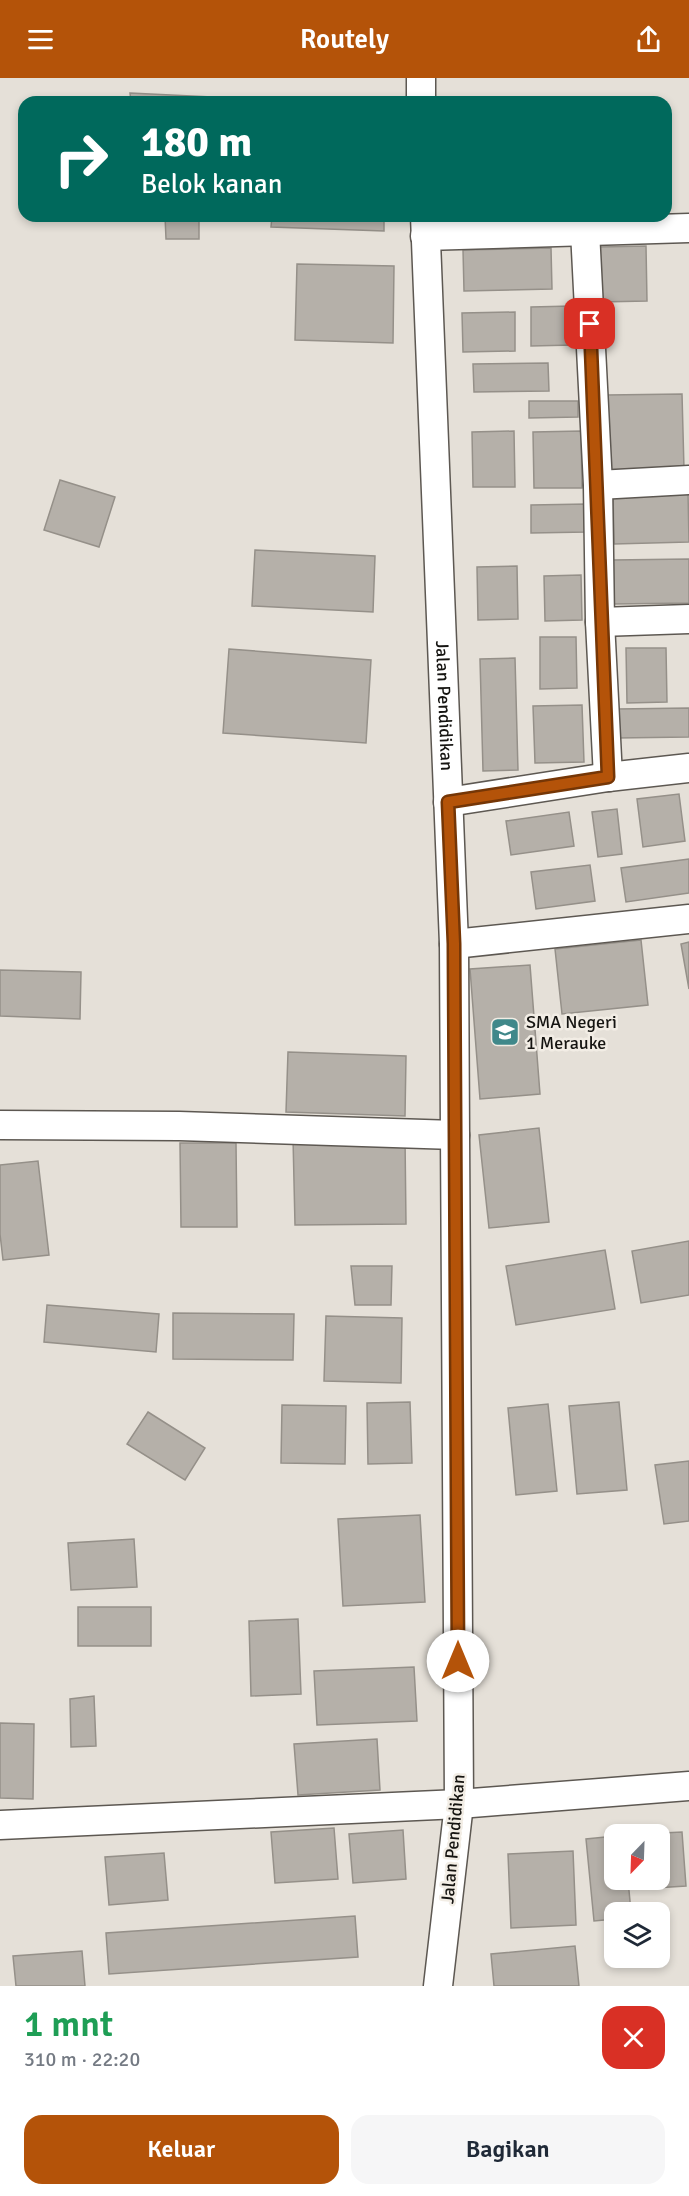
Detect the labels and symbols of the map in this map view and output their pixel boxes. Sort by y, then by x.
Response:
pin [564,298,615,349]
street label: Jalan Pendidikan [431,640,458,771]
place label: SMA Negeri 1 Merauke [526,1011,617,1054]
school or university icon: SMA Negeri 1 Merauke [489,1016,521,1048]
position arrow [426,1629,490,1693]
street label: Jalan Pendidikan [436,1773,470,1905]
north arrow [604,1824,670,1890]

